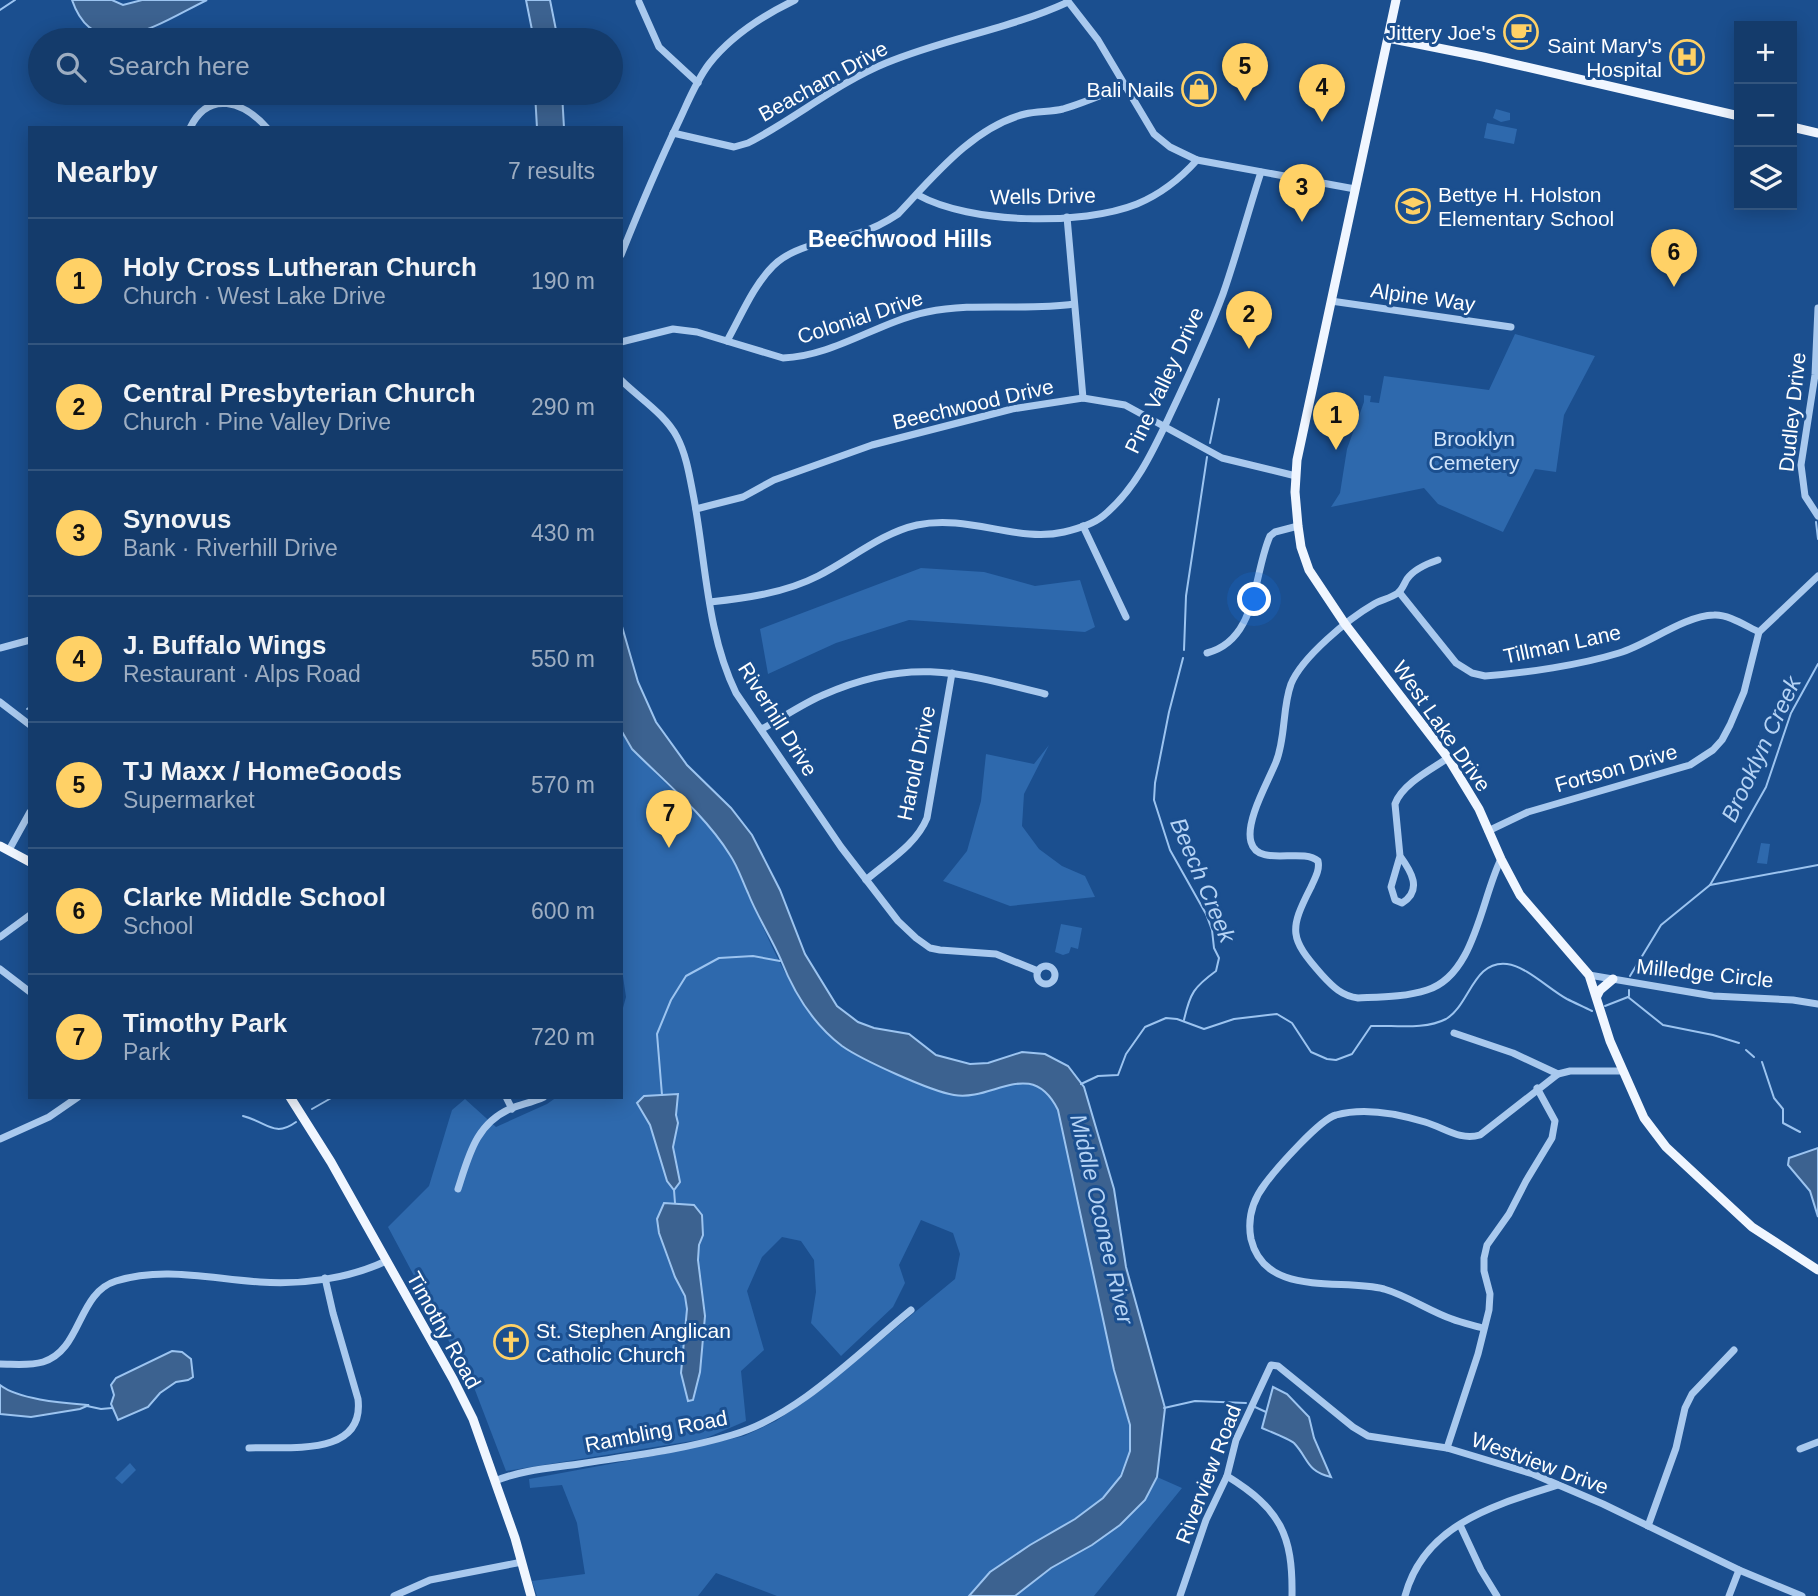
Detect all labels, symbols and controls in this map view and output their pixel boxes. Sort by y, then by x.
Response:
cafe icon: Jittery Joe's [1502,13,1540,51]
place label: Jittery Joe's [1386,21,1496,44]
map controls [1734,21,1797,210]
button: + [1734,21,1797,84]
search box [28,28,623,105]
place label: Saint Mary's Hospital [1547,34,1662,81]
street label: Beacham Drive [755,36,891,126]
hospital icon: Saint Mary's Hospital [1668,38,1706,76]
pin: 5 [1222,43,1268,101]
icon: search [52,48,90,86]
text: Search here [108,51,250,81]
pin: 4 [1299,64,1345,122]
shop icon: Bali Nails [1180,70,1218,108]
place label: Bali Nails [1086,78,1174,101]
button: − [1734,84,1797,147]
button: layers [1734,147,1797,210]
text: Nearby [56,155,158,188]
text: 7 results [508,158,595,184]
pin: 3 [1279,164,1325,222]
place label: Bettye H. Holston Elementary School [1438,183,1614,230]
street label: Wells Drive [990,184,1096,208]
school or university icon: Bettye H. Holston Elementary School [1394,187,1432,225]
district label: Beechwood Hills [808,226,992,252]
pin: 6 [1651,229,1697,287]
text: Holy Cross Lutheran Church [123,252,477,282]
text: 1 [73,268,85,294]
text: 190 m [531,268,595,294]
street label: Alpine Way [1369,278,1477,316]
text: Church · West Lake Drive [123,283,386,309]
street label: Colonial Drive [794,286,926,348]
pin: 2 [1226,291,1272,349]
street label: Pine Valley Drive [1120,303,1208,457]
street label: Dudley Drive [1774,351,1810,473]
street label: Beechwood Drive [890,374,1056,434]
text: Central Presbyterian Church [123,378,476,408]
pin: 1 [1313,392,1359,450]
text: 2 [73,394,85,420]
text: 290 m [531,394,595,420]
text: Church · Pine Valley Drive [123,409,391,435]
park label: Brooklyn Cemetery [1428,427,1520,474]
text: Synovus [123,504,231,534]
text: 3 [73,520,85,546]
text: 430 m [531,520,595,546]
text: Bank · Riverhill Drive [123,535,338,561]
your location [1237,582,1271,616]
street label: Tillman Lane [1501,620,1623,668]
text: J. Buffalo Wings [123,630,326,660]
text: 4 [73,646,85,672]
text: 550 m [531,646,595,672]
street label: West Lake Drive [1389,656,1495,796]
street label: Riverhill Drive [734,658,822,780]
text: Restaurant · Alps Road [123,661,361,687]
water label: Brooklyn Creek [1716,671,1807,826]
street label: Harold Drive [893,704,939,822]
street label: Fortson Drive [1552,740,1680,796]
text: TJ Maxx / HomeGoods [123,756,402,786]
text: 5 [73,772,85,798]
text: 570 m [531,772,595,798]
text: Supermarket [123,787,255,813]
pin: 7 [646,790,692,848]
water label: Beech Creek [1165,814,1242,948]
text: Clarke Middle School [123,882,386,912]
text: 6 [73,898,85,924]
text: 600 m [531,898,595,924]
text: School [123,913,193,939]
street label: Milledge Circle [1635,954,1775,992]
text: Timothy Park [123,1008,287,1038]
text: 7 [73,1024,85,1050]
text: 720 m [531,1024,595,1050]
text: Park [123,1039,170,1065]
water label: Middle Oconee River [1065,1111,1139,1328]
street label: Timothy Road [402,1268,486,1392]
place label: St. Stephen Anglican Catholic Church [536,1319,731,1366]
church icon: St. Stephen Anglican Catholic Church [492,1323,530,1361]
street label: Riverview Road [1171,1401,1245,1547]
street label: Rambling Road [583,1406,729,1456]
street label: Westview Drive [1468,1428,1612,1498]

